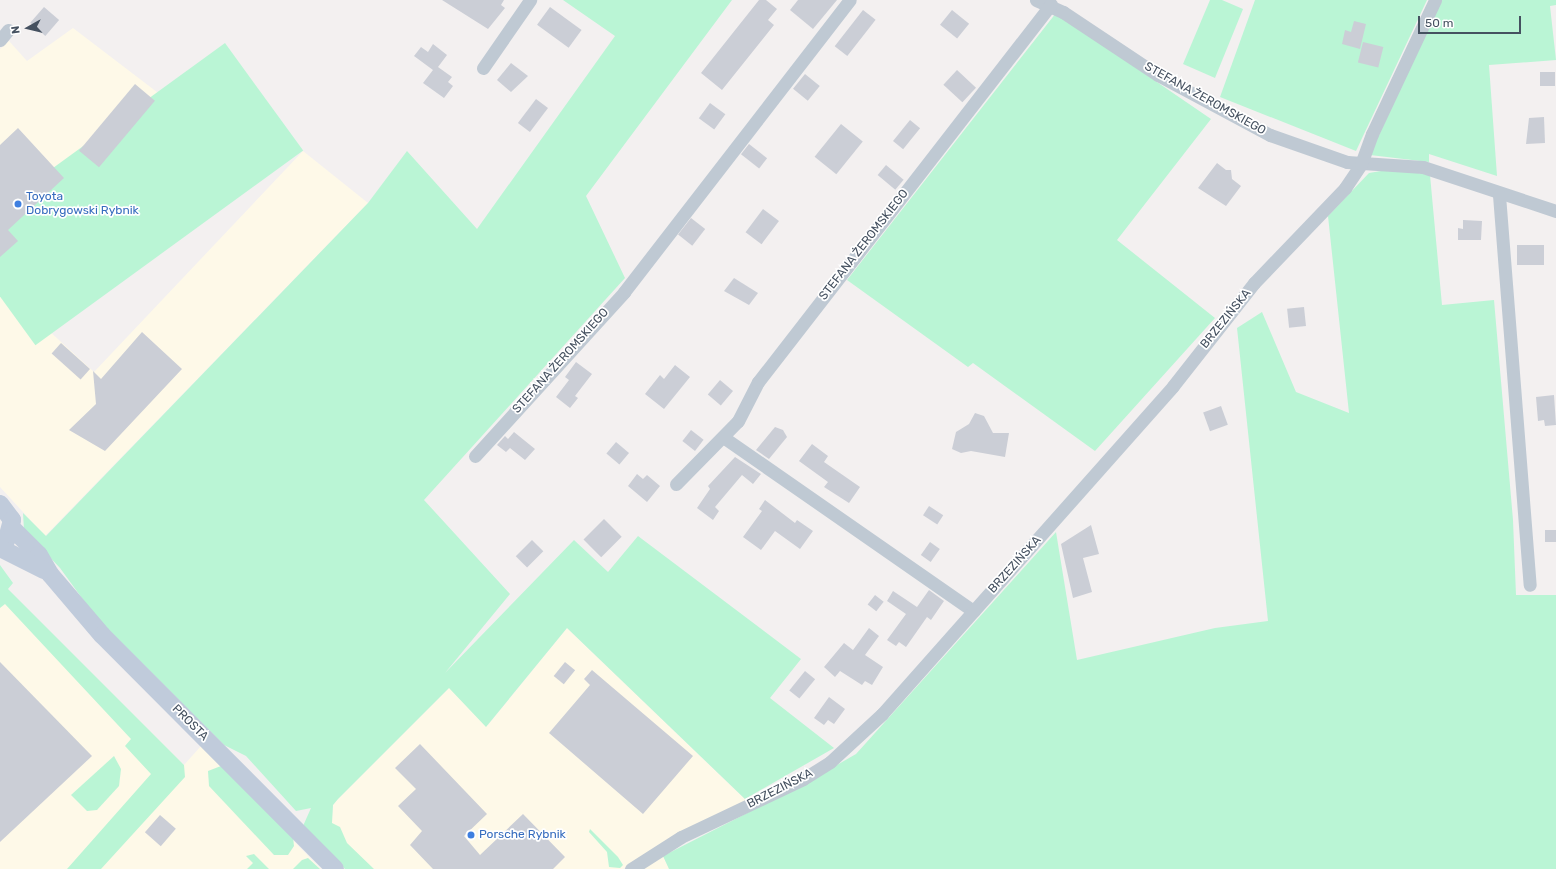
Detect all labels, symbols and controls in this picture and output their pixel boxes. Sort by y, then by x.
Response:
north arrow [8,8,48,48]
scale bar [1420,8,1523,34]
text: 50 m [1425,16,1453,30]
text: N [9,25,23,35]
street label: STEFANA ŻEROMSKIEGO [1142,60,1268,138]
street label: STEFANA ŻEROMSKIEGO [816,187,912,303]
place label: Toyota Dobrygowski Rybnik [26,190,139,218]
marker: Toyota Dobrygowski Rybnik [13,199,23,209]
street label: BRZEZIŃSKA [1198,287,1254,351]
street label: STEFANA ŻEROMSKIEGO [510,305,612,417]
street label: BRZEZIŃSKA [986,533,1044,597]
street label: PROSTA [169,702,211,744]
street label: BRZEZIŃSKA [745,766,815,812]
place label: Porsche Rybnik [479,828,566,842]
marker: Porsche Rybnik [466,830,476,840]

